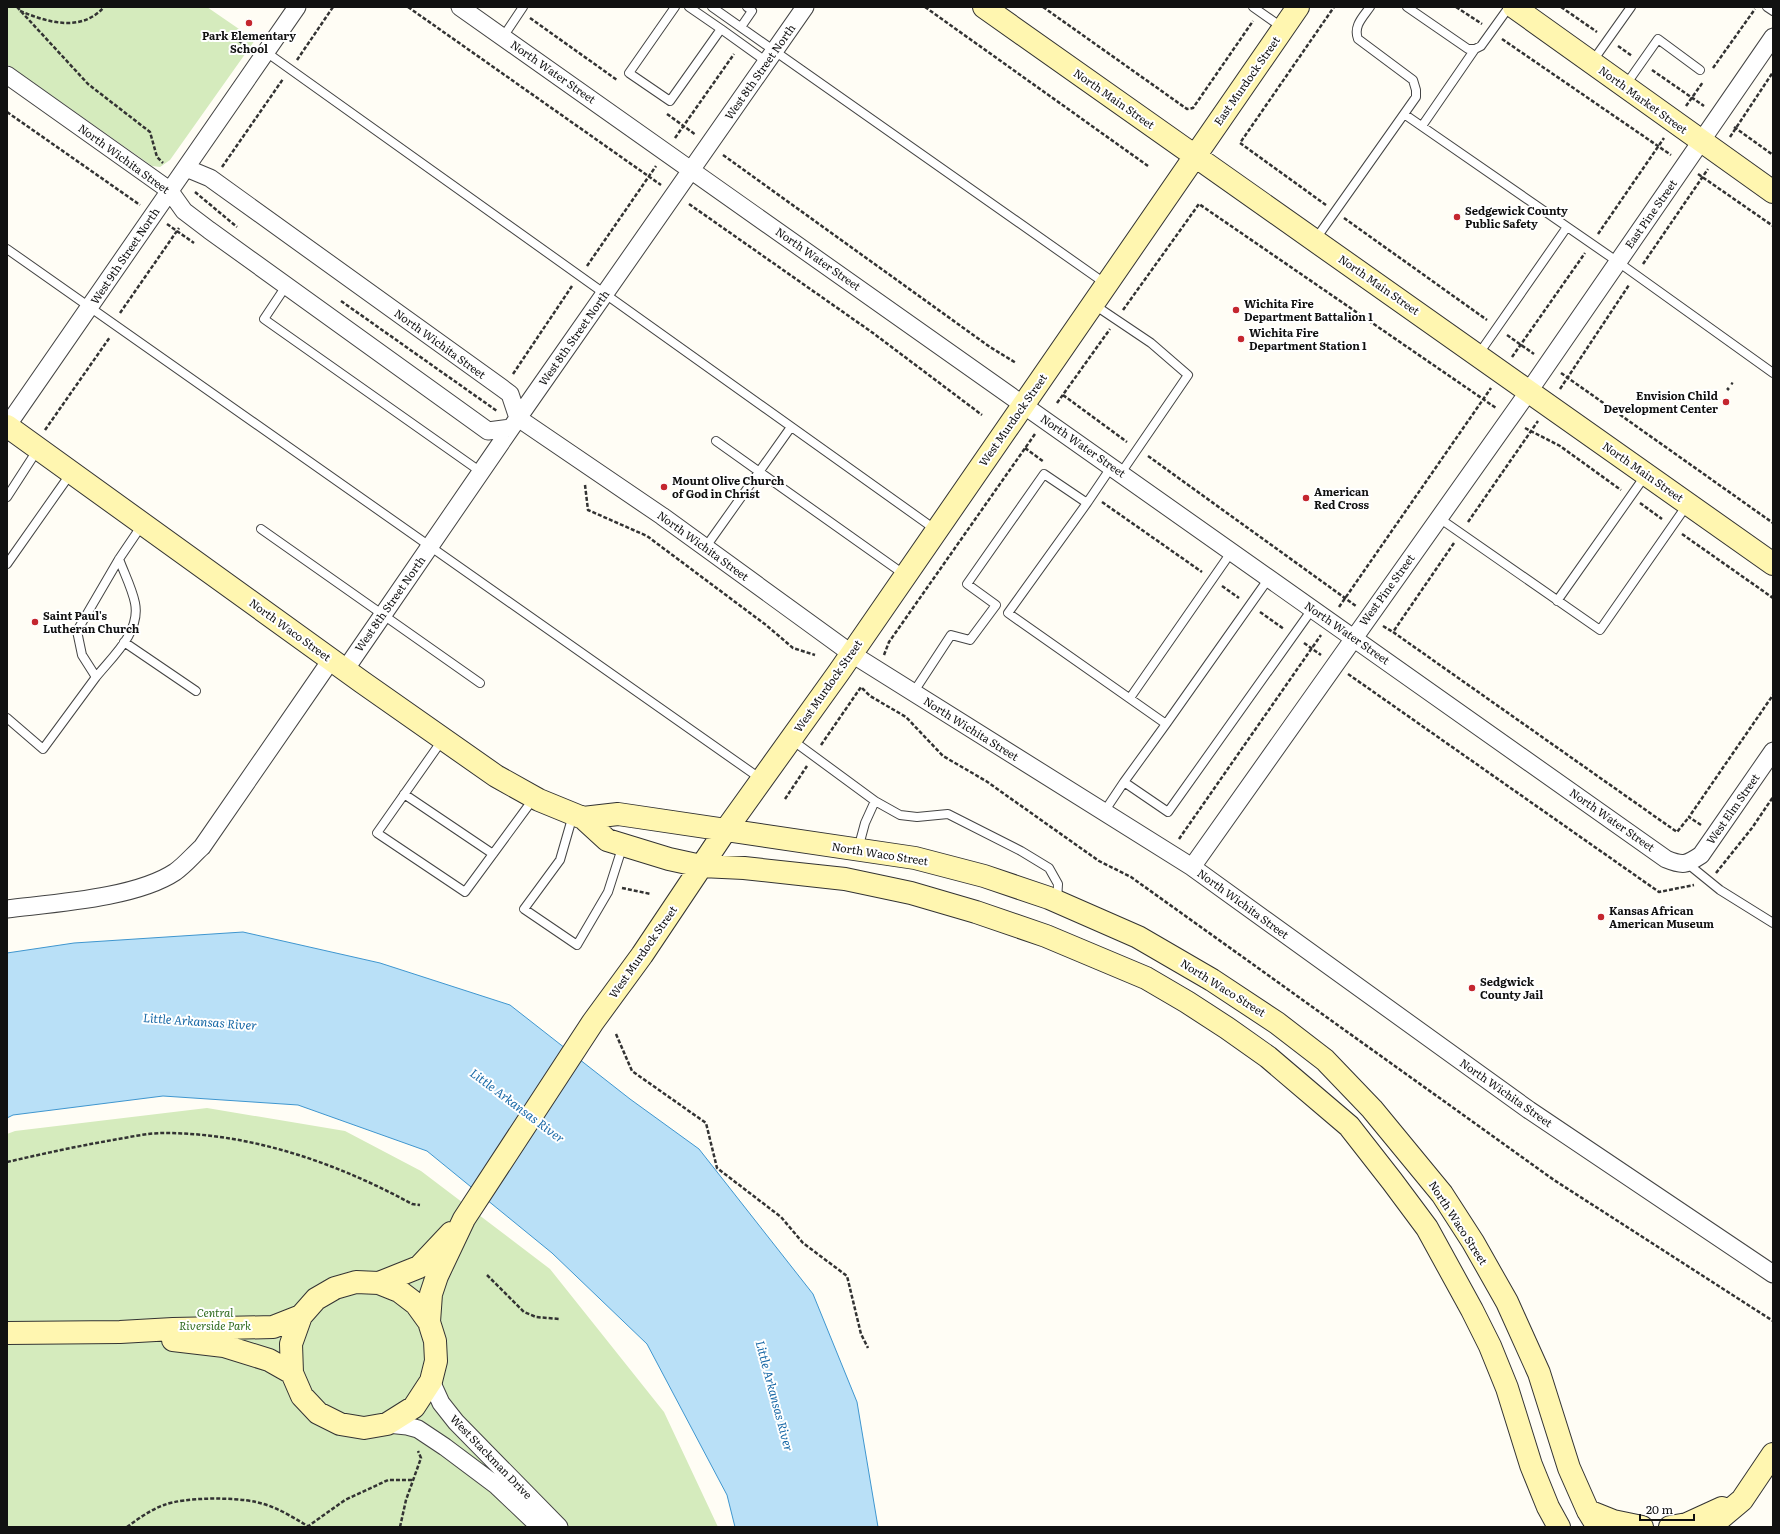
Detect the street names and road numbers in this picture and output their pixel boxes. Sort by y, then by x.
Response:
street label: West 8th Street North [720,20,798,123]
street label: East Murdock Street [1209,32,1283,128]
street label: North Water Street [508,36,600,107]
street label: North Market Street [1596,62,1692,137]
street label: North Main Street [1071,64,1159,132]
street label: North Wichita Street [76,120,174,197]
street label: East Pine Street [1620,175,1680,251]
street label: West 9th Street North [86,204,162,307]
street label: North Water Street [773,223,865,294]
street label: North Main Street [1336,250,1424,318]
street label: West 8th Street North [534,286,612,389]
street label: North Wichita Street [392,305,490,382]
street label: West Murdock Street [974,370,1050,469]
street label: North Water Street [1038,410,1130,481]
street label: North Main Street [1600,437,1688,505]
street label: North Wichita Street [655,507,753,584]
street label: West Pine Street [1355,550,1418,628]
street label: West 8th Street North [350,552,428,655]
street label: North Waco Street [246,594,335,665]
street label: North Water Street [1302,597,1394,668]
street label: West Murdock Street [789,636,865,735]
street label: North Wichita Street [921,692,1023,764]
street label: West Elm Street [1702,769,1763,847]
street label: North Water Street [1567,784,1659,855]
street label: North Waco Street [831,837,930,869]
street label: North Wichita Street [1195,865,1293,942]
street label: West Murdock Street [604,902,680,1001]
street label: North Waco Street [1178,955,1270,1020]
street label: North Wichita Street [1457,1054,1556,1130]
street label: North Waco Street [1426,1177,1492,1268]
street label: West Stackman Drive [447,1411,536,1502]

